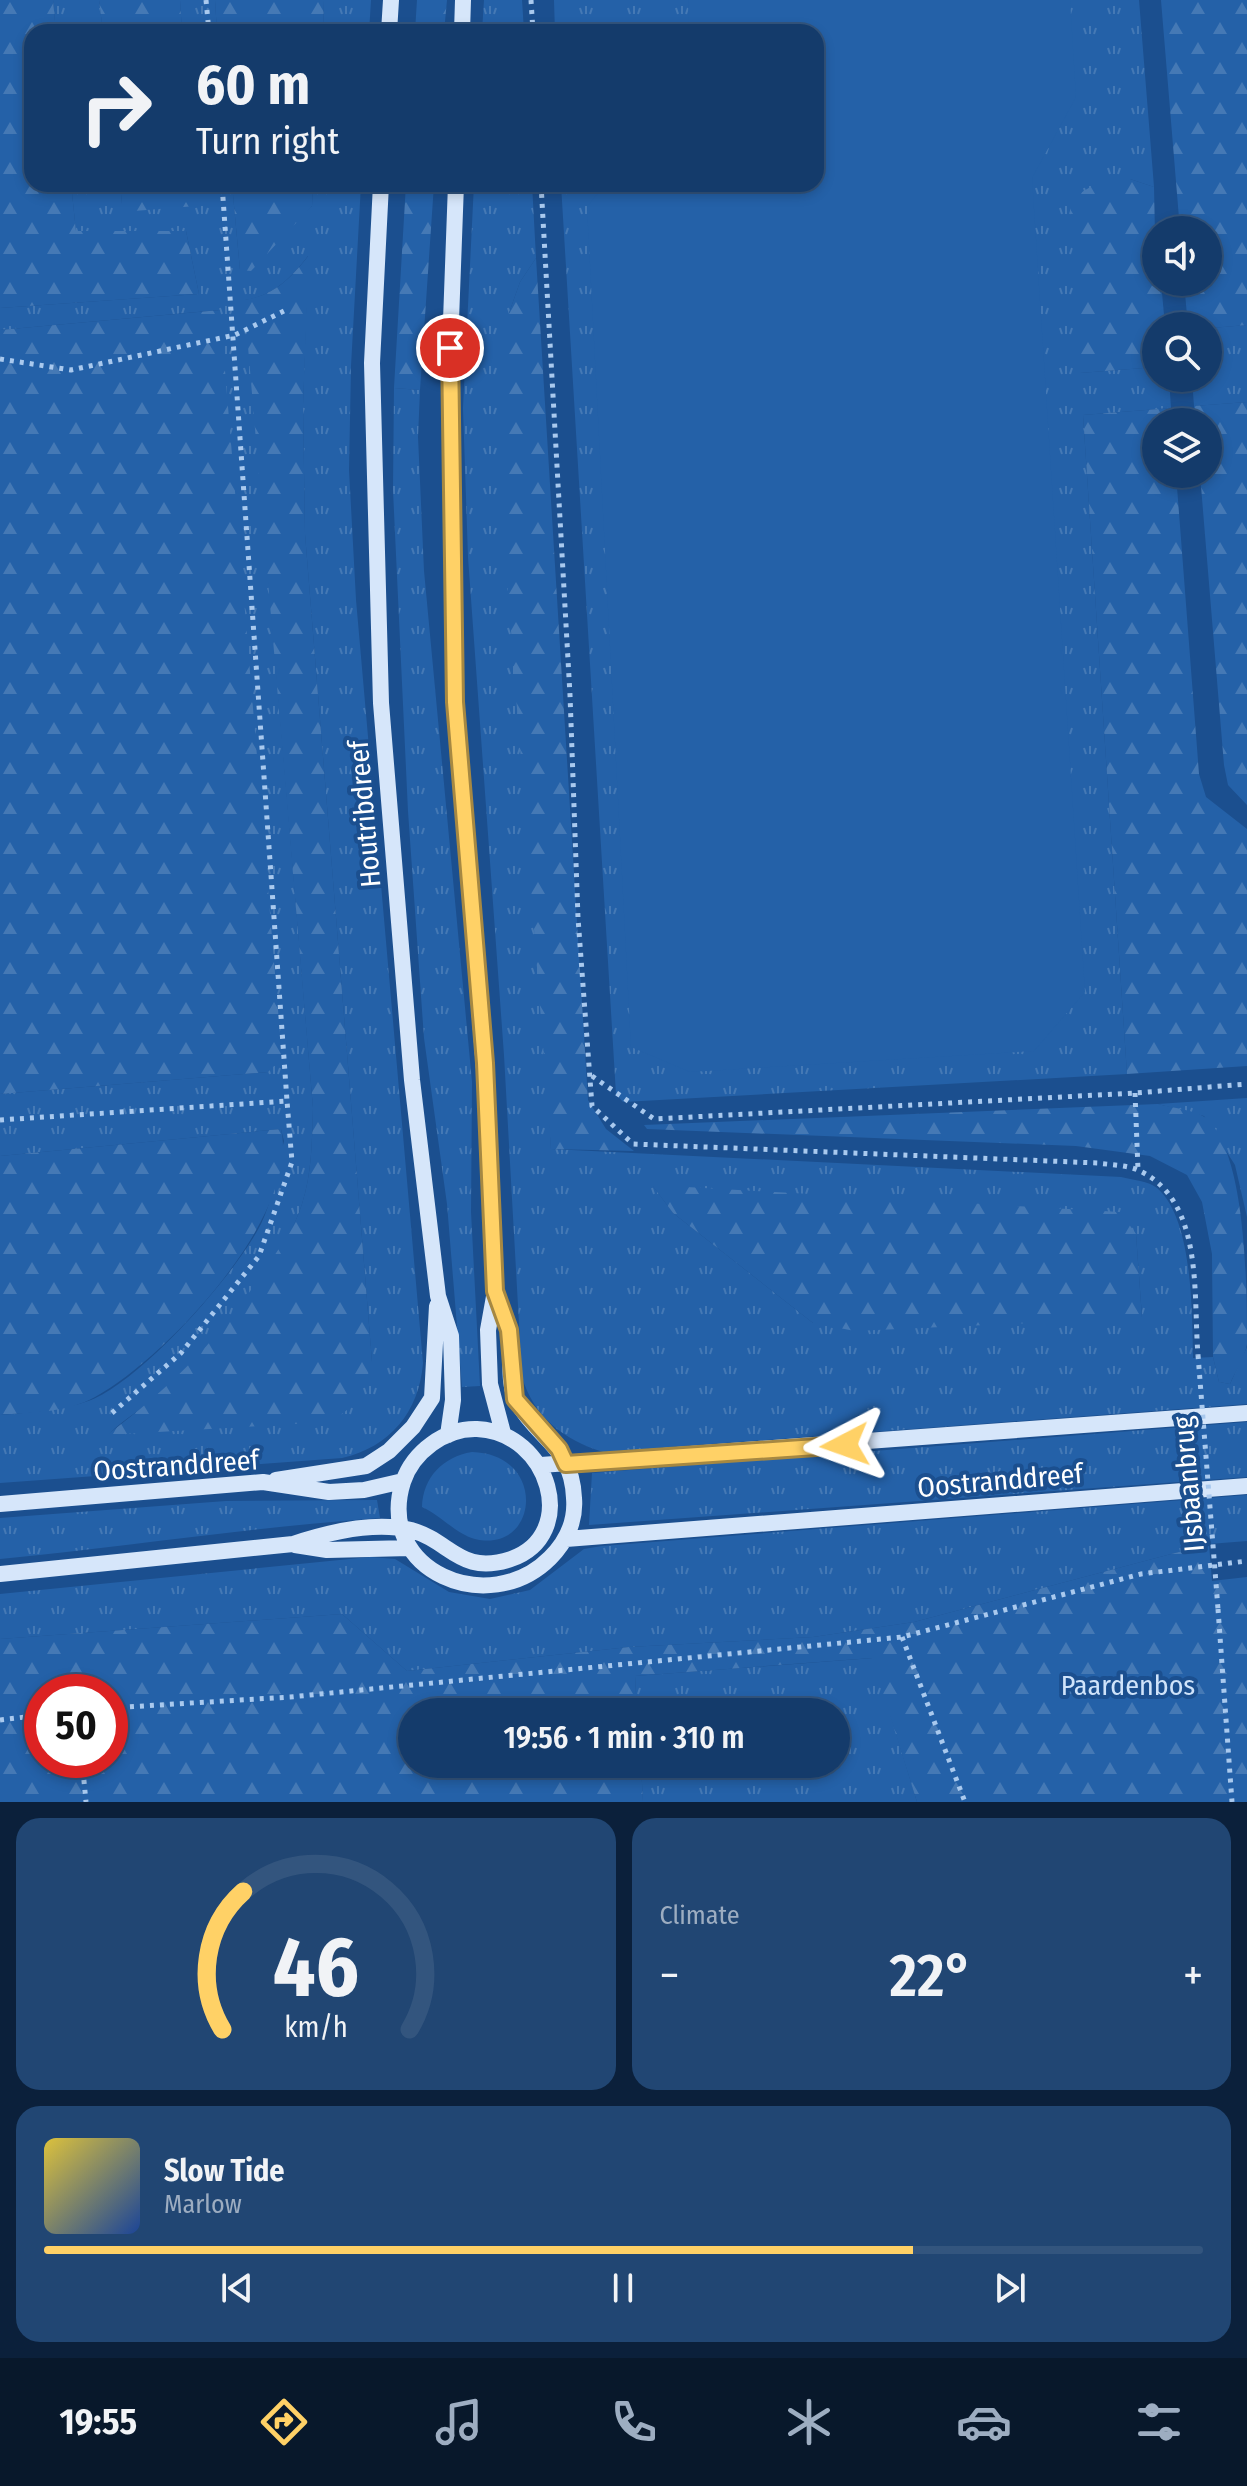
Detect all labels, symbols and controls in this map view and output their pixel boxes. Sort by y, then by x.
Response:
text: 60 m [196,52,310,119]
icon: right [64,56,168,160]
text: Turn right [196,120,339,164]
map controls [1142,216,1222,488]
button: sound [1142,216,1222,296]
button: search [1142,312,1222,392]
pin [416,314,484,382]
icon: arrive [428,326,472,370]
button: layers [1142,408,1222,488]
street label: Houtribdreef [341,737,387,889]
position arrow [803,1403,887,1487]
street label: IJsbaanbrug [1166,1414,1211,1553]
street label: Oostranddreef [92,1443,262,1488]
street label: Oostranddreef [916,1457,1087,1504]
park label: Paardenbos [1061,1669,1195,1702]
speed limit sign: 50 [24,1674,128,1778]
text: 19:56 · 1 min · 310 m [504,1720,744,1756]
text: Climate [660,1900,740,1931]
text: 46 [273,1918,359,2018]
text: 22° [890,1940,973,2012]
text: − [660,1949,679,2002]
text: + [1183,1949,1203,2002]
text: km/h [284,2010,348,2045]
text: Slow Tide [164,2153,285,2189]
text: Marlow [164,2189,242,2220]
icon: previous [215,2266,259,2310]
icon: pause [601,2266,645,2310]
icon: next [988,2266,1032,2310]
icon: directions [256,2394,312,2450]
icon: music [431,2394,487,2450]
icon: phone [606,2394,662,2450]
icon: climate [781,2394,837,2450]
icon: car [956,2394,1012,2450]
icon: filters [1131,2394,1187,2450]
text: 19:55 [60,2400,137,2444]

